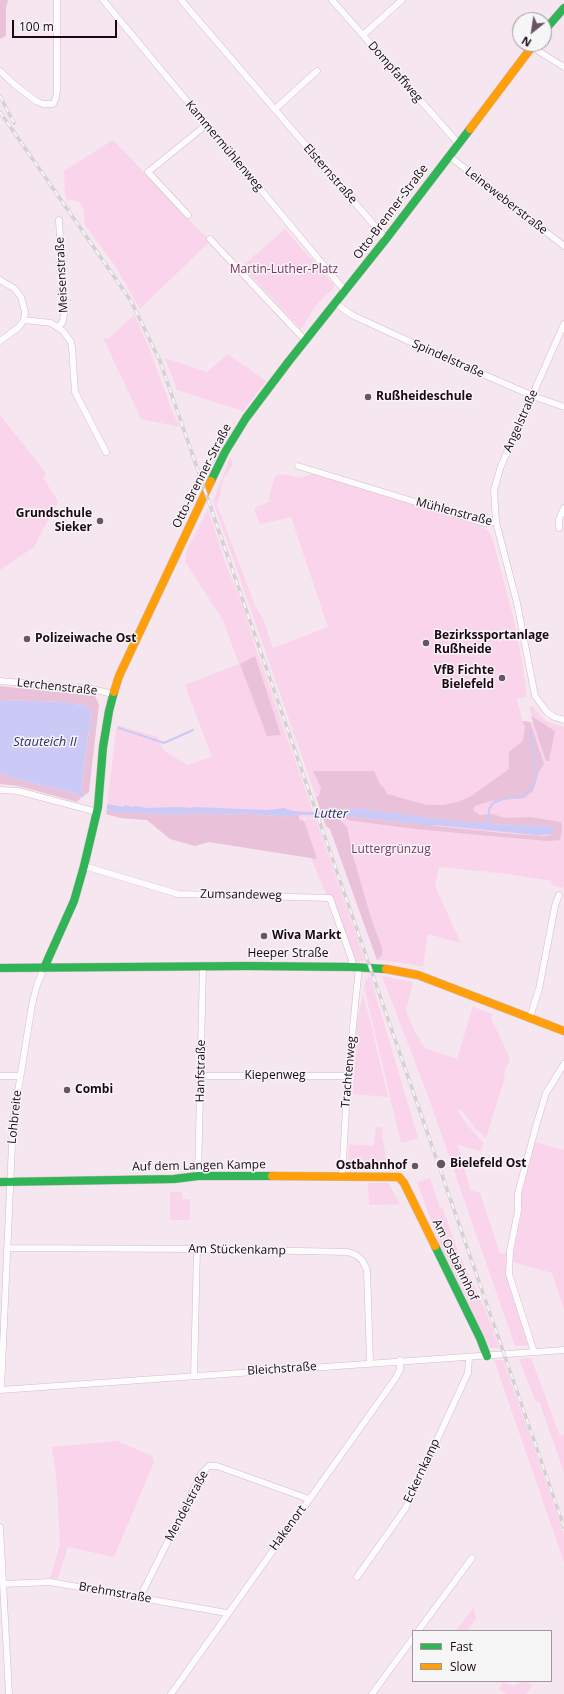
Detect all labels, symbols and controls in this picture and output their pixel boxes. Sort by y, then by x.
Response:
scale bar [14,12,119,38]
north arrow [512,12,552,52]
text: 100 m [19,18,54,35]
text: N [519,33,534,51]
street label: Dompfaffweg [365,39,425,105]
street label: Kammermühlenweg [182,98,266,194]
street label: Elsternstraße [300,141,360,207]
street label: Otto-Brenner-Straße [351,162,431,262]
street label: Leineweberstraße [462,164,550,238]
street label: Meisenstraße [53,237,71,313]
park label: Martin-Luther-Platz [230,263,338,277]
street label: Spindelstraße [410,337,486,381]
street label: Angelstraße [501,387,541,455]
place label: Rußheideschule [376,390,472,404]
marker: Rußheideschule [363,392,373,402]
street label: Otto-Brenner-Straße [169,421,235,531]
street label: Mühlenstraße [414,495,494,529]
place label: Grundschule Sieker [16,507,92,535]
marker: Grundschule Sieker [95,516,105,526]
place label: Bezirkssportanlage Rußheide [434,629,549,657]
place label: Polizeiwache Ost [35,632,136,646]
marker: Polizeiwache Ost [22,634,32,644]
marker: Bezirkssportanlage Rußheide [421,638,431,648]
place label: VfB Fichte Bielefeld [434,664,494,692]
marker: VfB Fichte Bielefeld [497,673,507,683]
street label: Lerchenstraße [16,676,98,698]
water label: Stauteich II [13,734,77,750]
water label: Lutter [314,806,348,822]
park label: Luttergrünzug [351,843,431,857]
street label: Zumsandeweg [200,887,282,903]
place label: Wiva Markt [272,929,341,943]
marker: Wiva Markt [259,931,269,941]
street label: Heeper Straße [247,947,329,961]
street label: Trachtenweg [339,1035,359,1109]
street label: Hanfstraße [193,1040,209,1102]
street label: Kiepenweg [244,1069,306,1083]
place label: Combi [75,1083,113,1097]
marker: Combi [62,1085,72,1095]
street label: Lohbreite [5,1089,25,1145]
place label: Bielefeld Ost [450,1157,526,1171]
street label: Auf dem Langen Kampe [132,1158,266,1174]
marker: Bielefeld Ost [435,1158,447,1170]
place label: Ostbahnhof [336,1159,407,1173]
marker: Ostbahnhof [410,1161,420,1171]
street label: Am Ostbahnhof [429,1217,481,1303]
street label: Am Stückenkamp [188,1242,286,1258]
street label: Bleichstraße [247,1359,317,1379]
street label: Eckernkamp [401,1437,443,1505]
street label: Mendelstraße [162,1468,212,1544]
street label: Hakenort [267,1503,309,1553]
street label: Brehmstraße [77,1580,153,1606]
legend [412,1630,552,1682]
text: Fast [450,1638,473,1655]
text: Slow [450,1658,476,1675]

